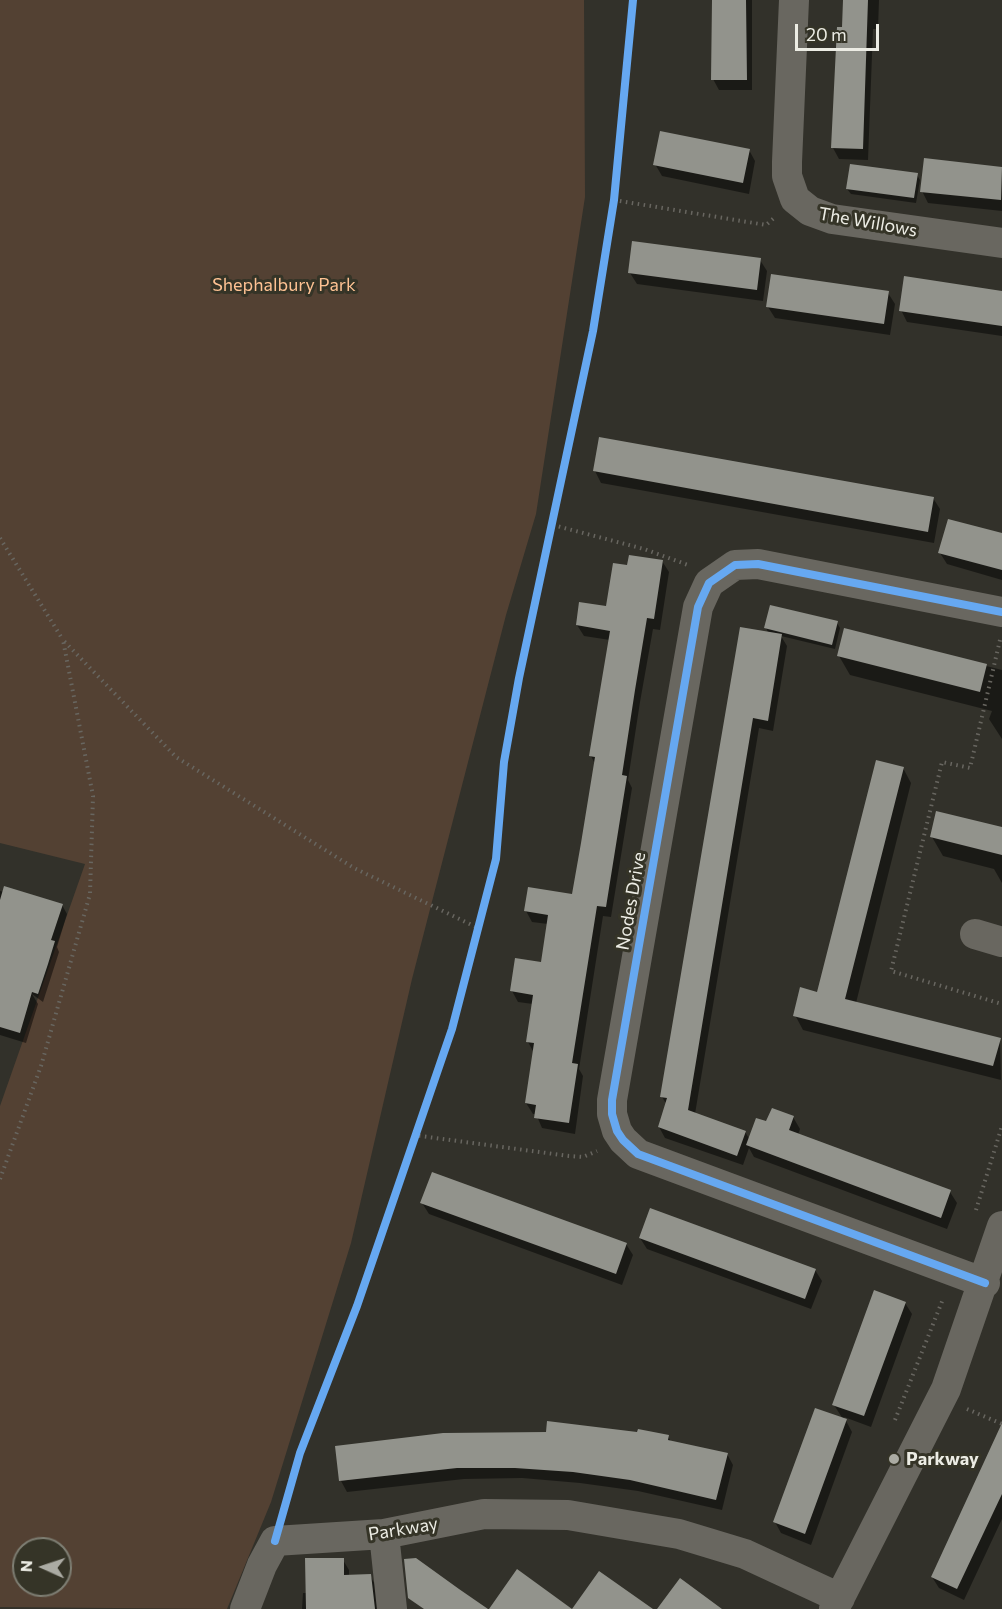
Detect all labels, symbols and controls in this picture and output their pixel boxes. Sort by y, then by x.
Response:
scale bar [798,12,882,50]
text: 20 m [806,23,847,45]
street label: The Willows [817,203,919,241]
park label: Shephalbury Park [212,274,356,296]
street label: Nodes Drive [612,850,650,952]
place label: Parkway [906,1448,979,1470]
marker: Parkway [887,1452,901,1466]
street label: Parkway [367,1513,439,1545]
north arrow [12,1537,72,1597]
text: N [16,1560,35,1573]

